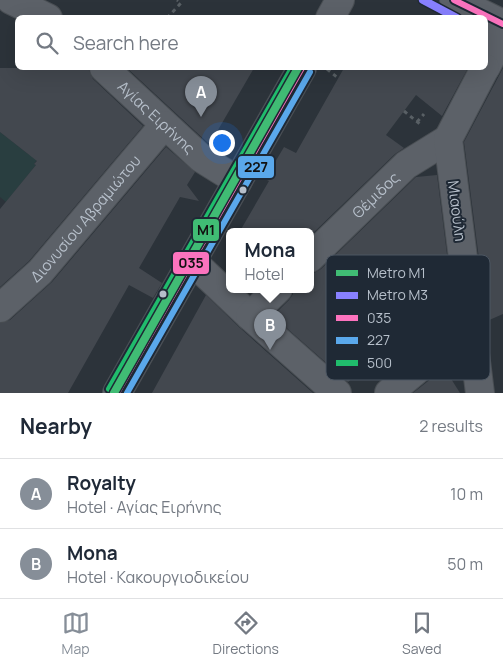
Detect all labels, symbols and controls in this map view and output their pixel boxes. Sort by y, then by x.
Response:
search box [15,15,488,70]
icon: search [33,29,61,57]
text: Search here [73,30,179,56]
street label: Αγίας Ειρήνης [114,76,200,158]
pin: A [185,76,217,117]
your location [209,130,235,156]
street label: Διονυσίου Αβραμιώτου [25,150,145,287]
line badge: 227 [237,155,275,179]
text: 227 [244,157,268,176]
street label: Θέμιδος [347,167,404,223]
street label: Μιαούλη [443,179,471,243]
unlabelled marker [238,185,248,195]
line badge: Μ1 [192,218,220,242]
text: Μ1 [197,220,215,239]
popup [226,228,314,293]
text: Mona [245,237,295,263]
line badge: 035 [172,251,210,275]
text: 035 [178,253,204,272]
legend [326,255,490,380]
text: Hotel [245,263,284,285]
text: Metro Μ1 [367,263,426,282]
text: Metro Μ3 [367,285,428,304]
unlabelled marker [158,289,168,299]
text: 035 [367,308,391,327]
pin: B [254,309,286,350]
text: 227 [367,330,390,349]
text: 500 [367,353,392,372]
text: Nearby [20,412,92,440]
text: 2 results [419,415,483,437]
text: Royalty [67,470,136,496]
text: A [31,483,41,505]
text: 10 m [450,483,483,505]
text: Hotel · Αγίας Ειρήνης [67,496,222,518]
text: Mona [67,540,118,566]
text: B [31,553,41,575]
text: 50 m [447,553,483,575]
text: Hotel · Κακουργιοδικείου [67,566,249,588]
tab: Map [62,609,90,658]
tab: Directions [213,609,279,658]
tab: Saved [402,609,441,658]

